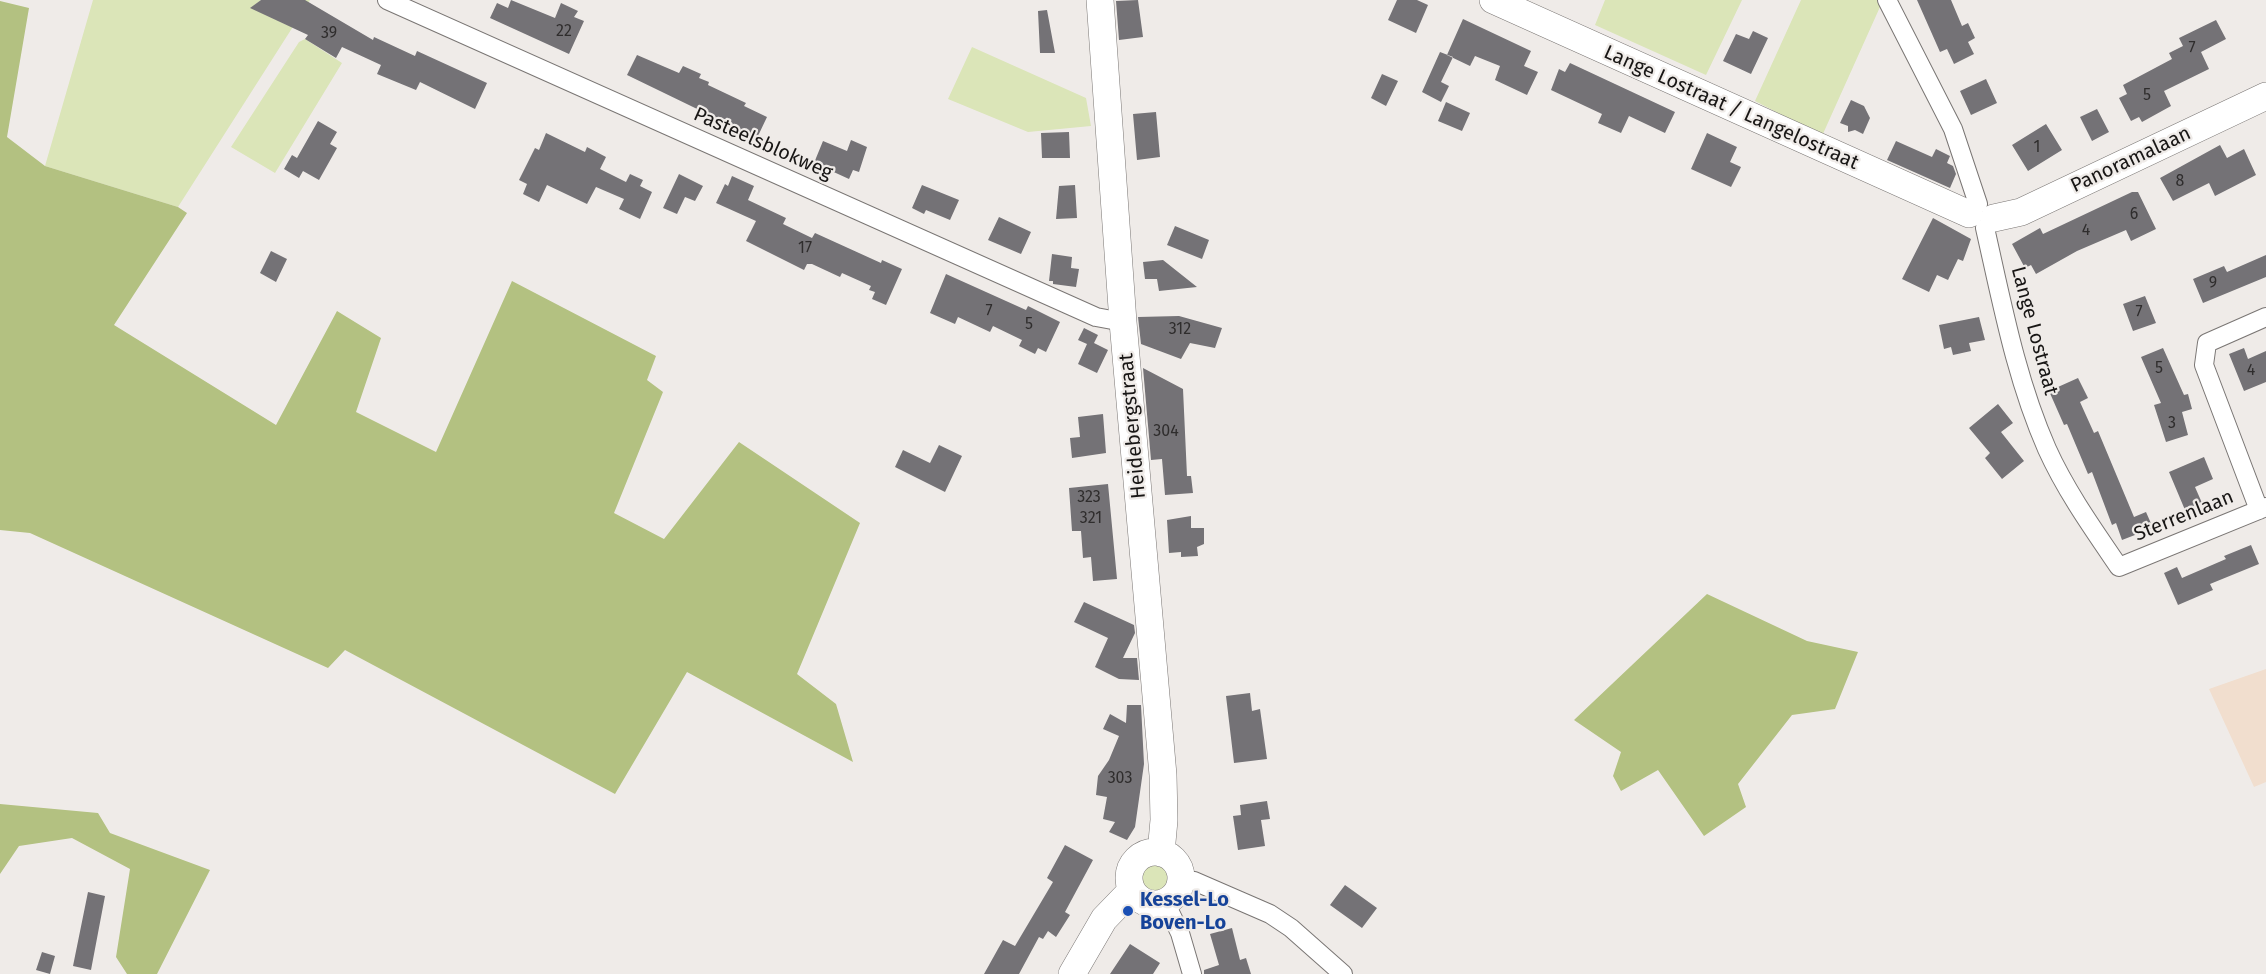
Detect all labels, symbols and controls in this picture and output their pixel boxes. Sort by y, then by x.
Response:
house number: 22 [556,22,572,42]
house number: 39 [321,24,337,44]
house number: 7 [2188,39,2196,59]
street label: Lange Lostraat / Langelostraat [1600,41,1862,175]
house number: 5 [2143,86,2151,106]
street label: Pasteelsblokweg [690,103,836,185]
street label: Panoramalaan [2067,122,2195,198]
house number: 1 [2034,138,2040,158]
house number: 8 [2176,172,2184,192]
house number: 6 [2130,205,2138,225]
house number: 4 [2082,221,2090,241]
house number: 17 [798,239,812,259]
street label: Lange Lostraat [2005,264,2063,398]
house number: 9 [2209,274,2217,294]
house number: 7 [985,302,993,322]
house number: 7 [2135,303,2143,323]
house number: 5 [1025,315,1033,335]
house number: 312 [1169,320,1191,340]
street label: Heidebergstraat [1115,352,1151,500]
house number: 5 [2155,359,2163,379]
house number: 4 [2247,361,2255,381]
house number: 3 [2168,414,2176,434]
house number: 304 [1153,422,1179,442]
street label: Sterrenlaan [2131,485,2237,547]
house number: 323 [1077,488,1101,508]
house number: 321 [1080,509,1102,529]
house number: 303 [1108,769,1132,789]
place label: Kessel-Lo Boven-Lo [1140,888,1229,935]
marker: Kessel-Lo Boven-Lo [1121,904,1135,918]

